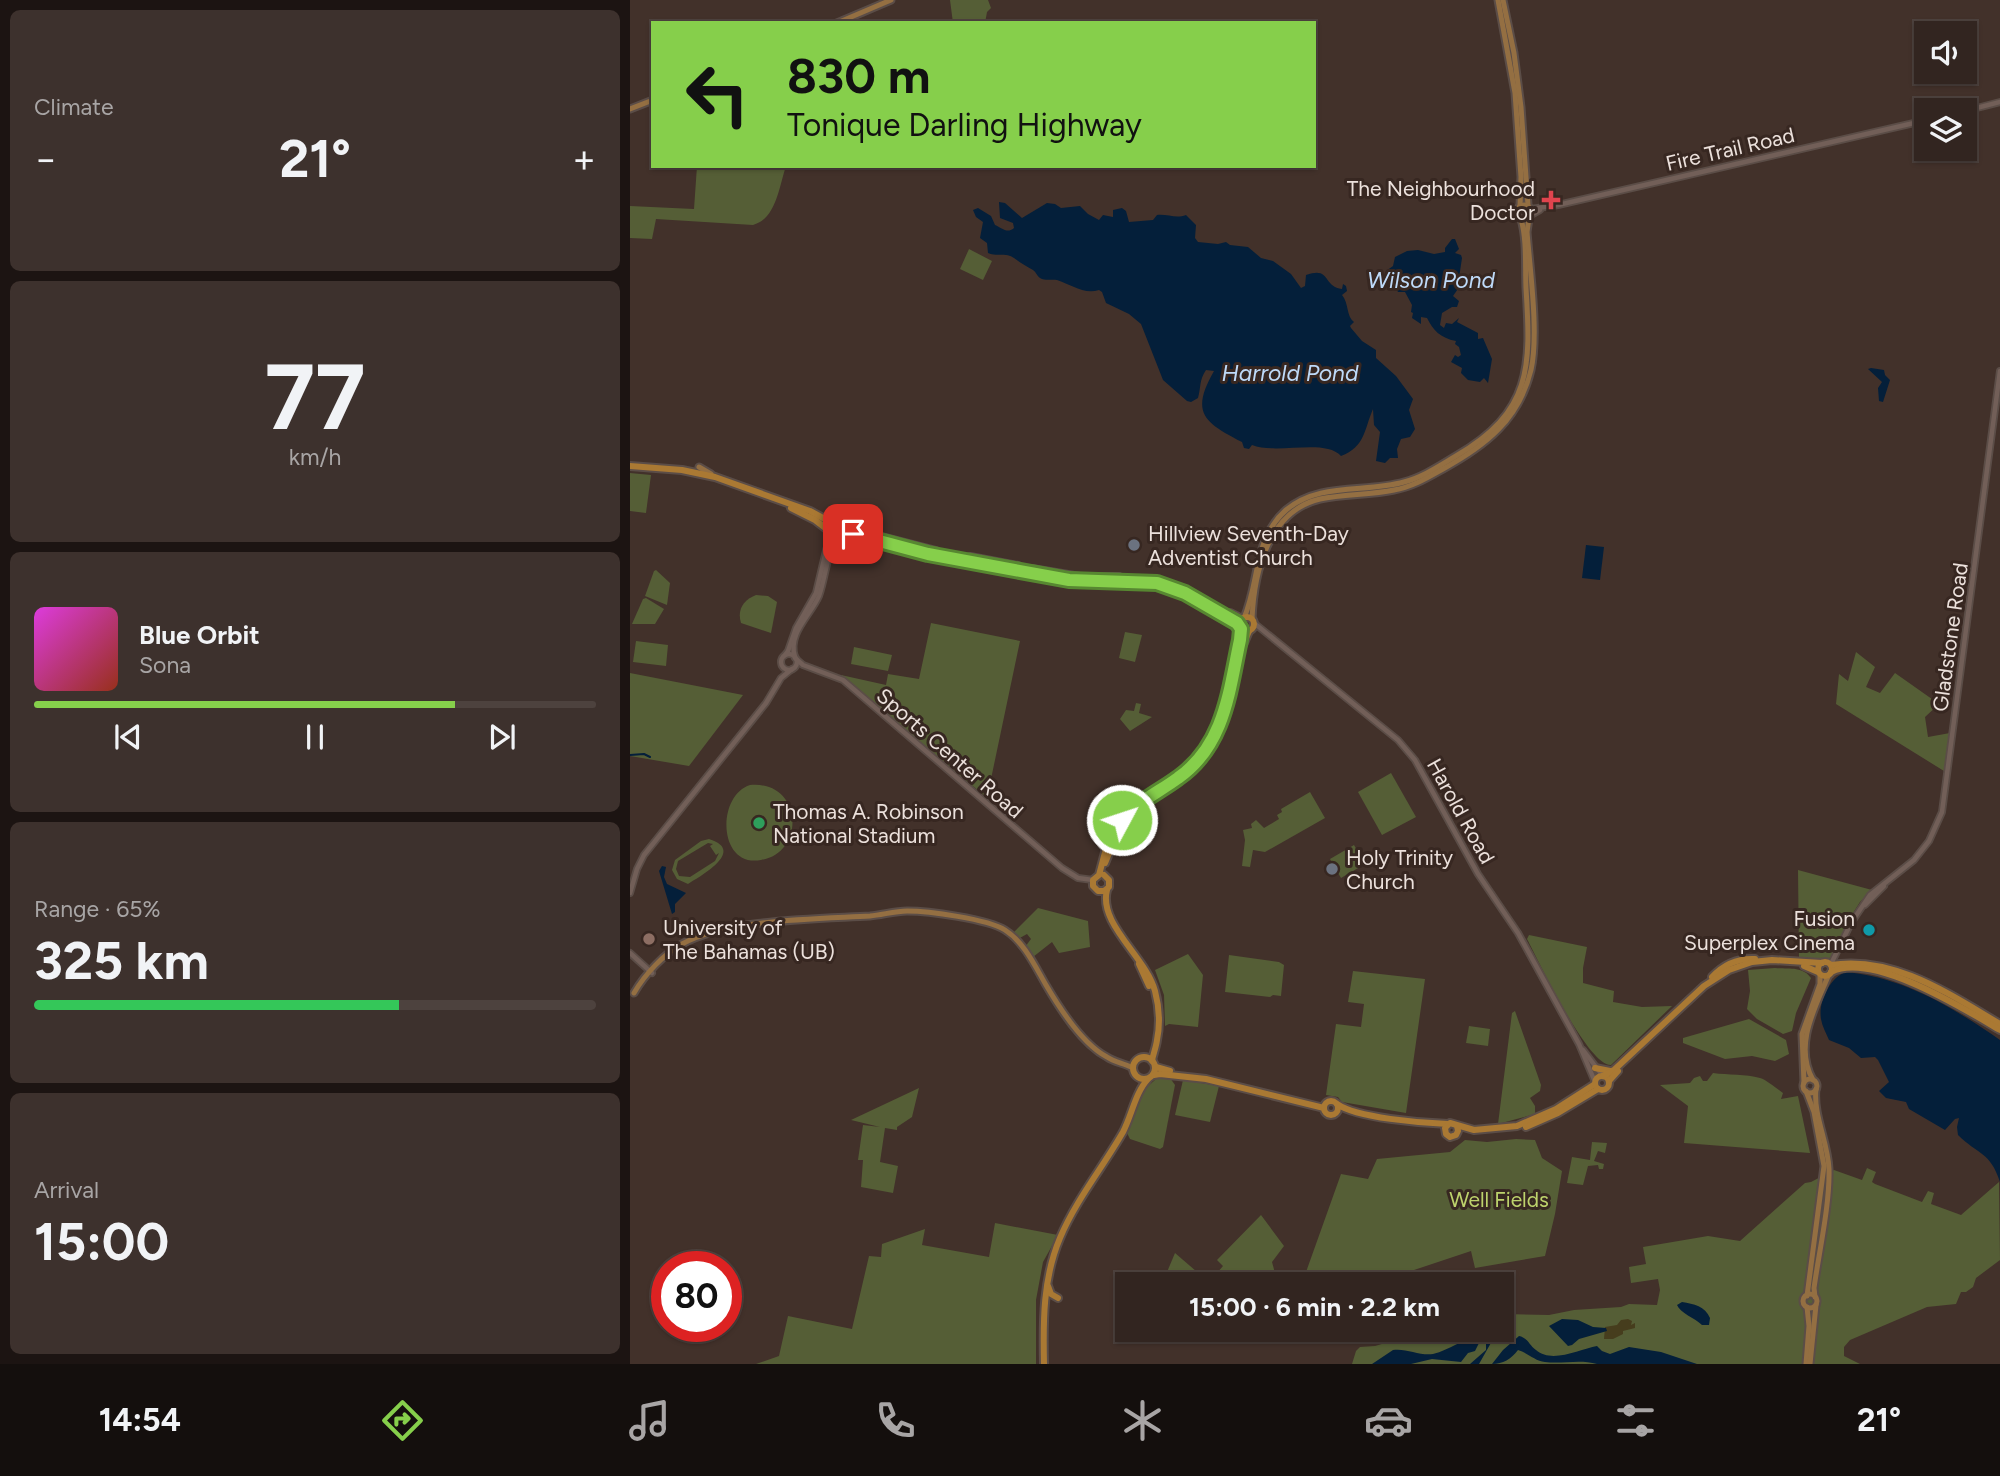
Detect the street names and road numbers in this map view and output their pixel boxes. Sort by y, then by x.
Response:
street label: Fire Trail Road [1663,122,1797,176]
street label: Gladstone Road [1927,561,1973,713]
street label: Sports Center Road [872,683,1028,823]
street label: Harold Road [1422,754,1500,868]

